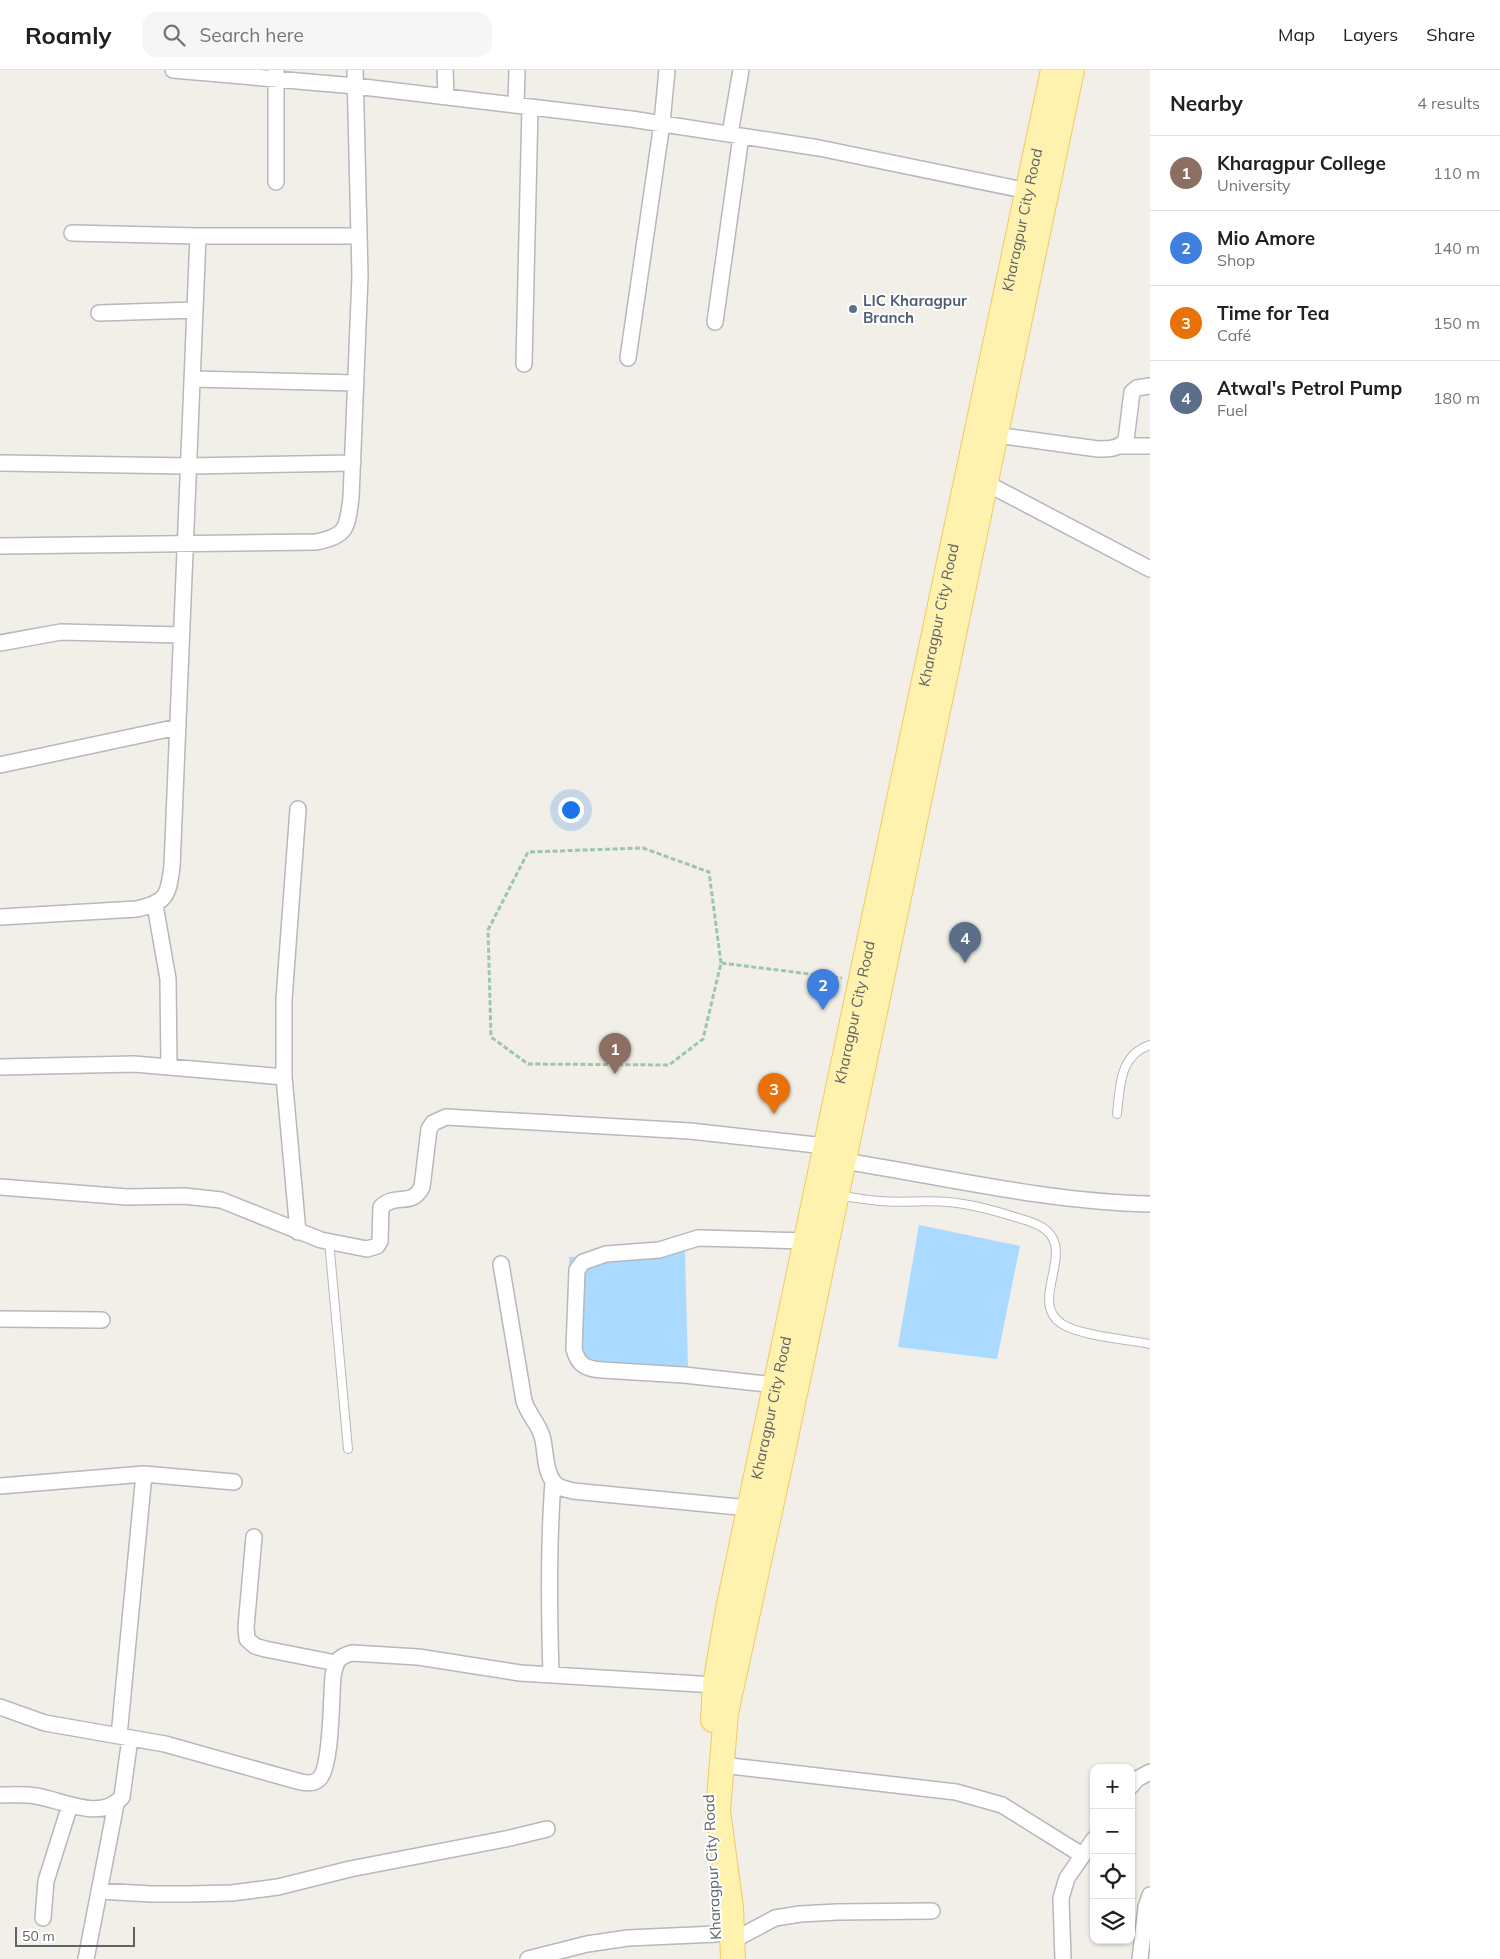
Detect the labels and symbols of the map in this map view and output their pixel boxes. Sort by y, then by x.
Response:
street label: Kharagpur City Road [997,147,1046,293]
place label: LIC Kharagpur Branch [863,291,967,327]
marker: LIC Kharagpur Branch [847,303,859,315]
street label: Kharagpur City Road [914,542,962,688]
your location [558,797,584,823]
pin: 4 [949,922,981,963]
street label: Kharagpur City Road [830,939,878,1086]
pin: 2 [807,969,839,1010]
pin: 1 [599,1033,631,1074]
pin: 3 [758,1073,790,1114]
street label: Kharagpur City Road [746,1334,795,1481]
street label: Kharagpur City Road [699,1794,725,1940]
scale bar [15,1924,135,1947]

